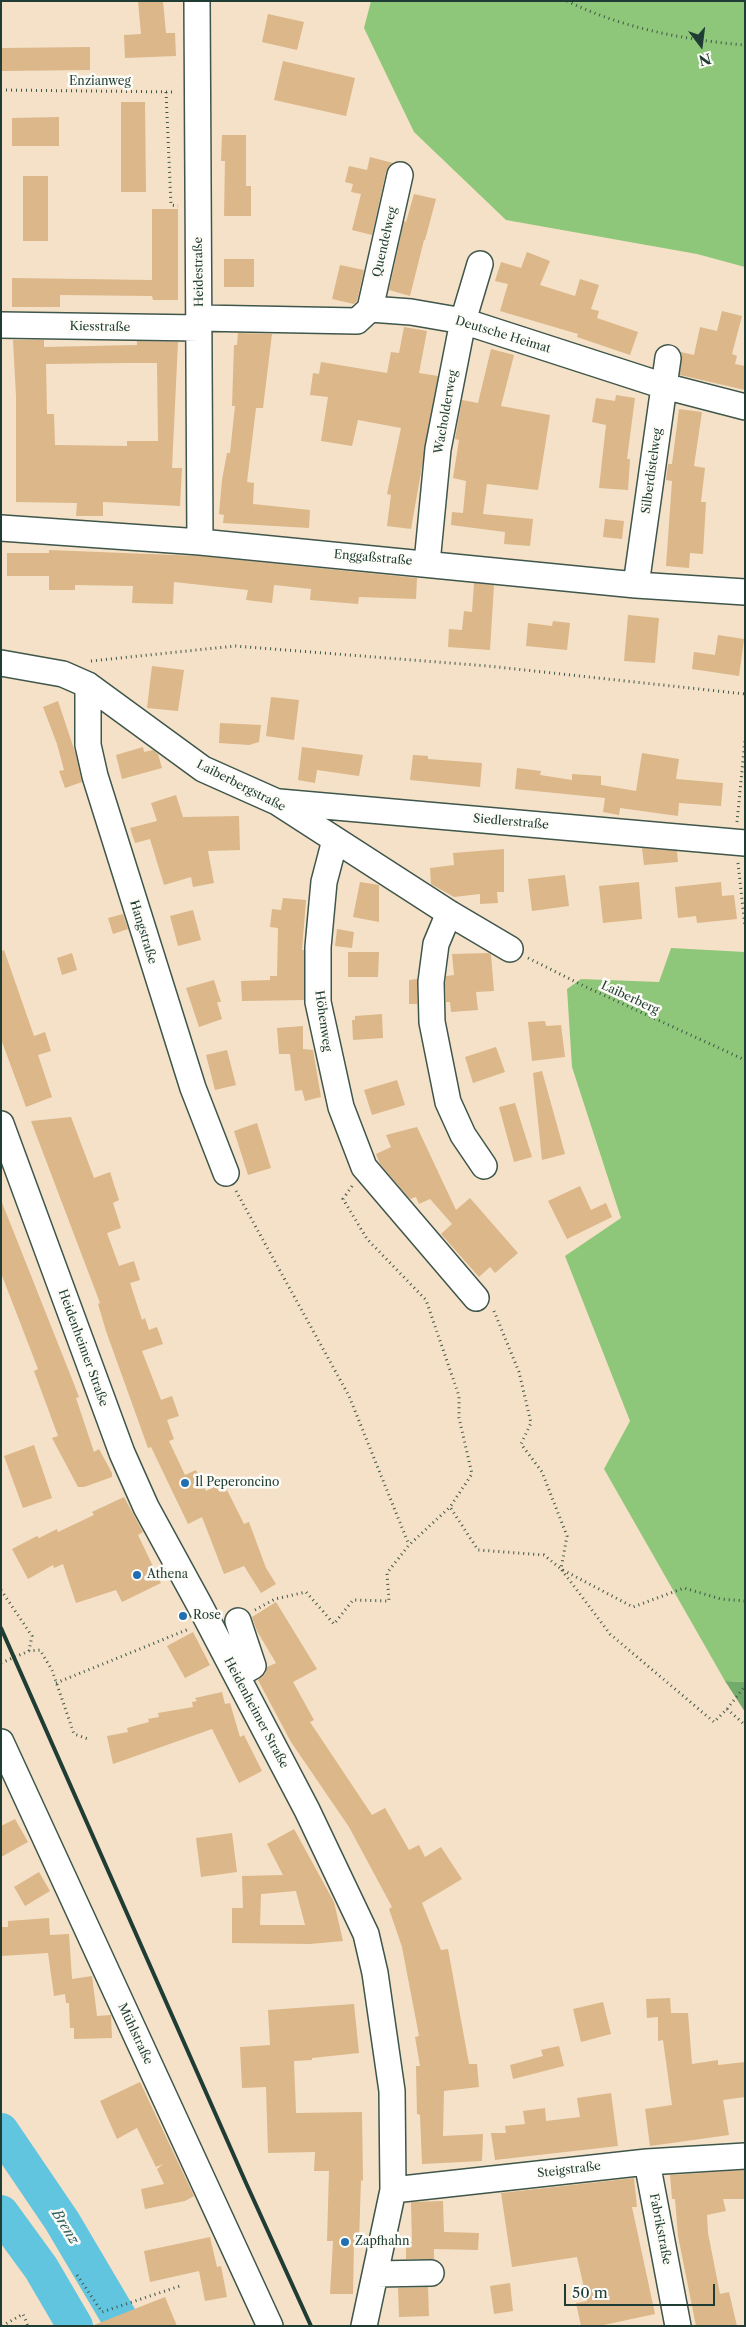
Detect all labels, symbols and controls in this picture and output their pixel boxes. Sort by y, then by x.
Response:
north arrow [676,20,726,70]
text: N [697,49,713,70]
street label: Enzianweg [69,75,131,89]
street label: Quendelweg [370,205,400,279]
street label: Heidestraße [191,237,207,307]
street label: Deutsche Heimat [453,314,553,356]
street label: Kiesstraße [70,319,130,335]
street label: Wacholderweg [432,369,460,455]
street label: Silberdistelweg [639,427,665,515]
street label: Enggaßstraße [333,547,413,569]
street label: Laiberbergstraße [194,757,288,815]
street label: Siedlerstraße [473,812,549,832]
street label: Hangstraße [126,898,160,966]
street label: Laiberberg [599,978,661,1018]
street label: Höhenweg [312,990,334,1052]
street label: Heidenheimer Straße [55,1287,111,1409]
place label: Il Peperoncino [195,1476,279,1490]
marker: Il Peperoncino [179,1477,191,1489]
place label: Athena [147,1568,188,1582]
marker: Athena [131,1569,143,1581]
place label: Rose [193,1609,221,1623]
marker: Rose [177,1610,189,1622]
street label: Heidenheimer Straße [221,1655,291,1771]
street label: Mühlstraße [115,2001,155,2067]
street label: Steigstraße [536,2159,602,2181]
street label: Fabrikstraße [646,2192,674,2266]
water label: Brenz [48,2206,82,2248]
place label: Zapfhahn [355,2235,410,2249]
marker: Zapfhahn [339,2236,351,2248]
scale bar [566,2274,717,2306]
text: 50 m [572,2283,608,2302]

